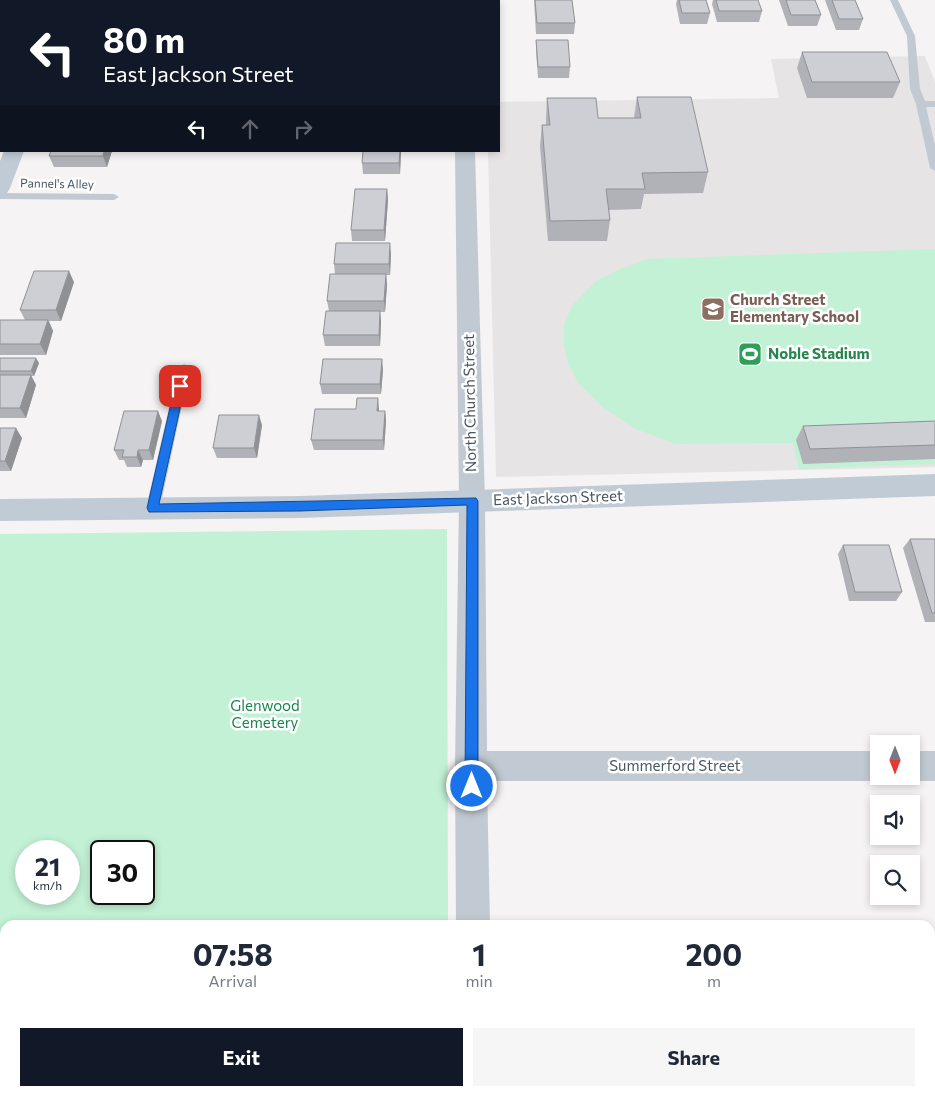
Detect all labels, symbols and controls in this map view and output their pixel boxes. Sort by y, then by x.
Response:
text: 80 m [103,17,185,60]
icon: left [20,20,85,85]
text: East Jackson Street [103,60,294,87]
icon: left [183,115,211,143]
icon: ahead [236,115,264,143]
icon: right [289,115,317,143]
street label: Pannel's Alley [20,175,94,191]
place label: Church Street Elementary School [730,290,859,325]
school or university icon: Church Street Elementary School [700,296,726,322]
street label: North Church Street [459,334,479,472]
sports icon: Noble Stadium [737,341,763,367]
place label: Noble Stadium [768,344,870,362]
pin [159,365,201,407]
icon: arrive [166,372,194,400]
street label: East Jackson Street [493,486,623,508]
park label: Glenwood Cemetery [230,696,300,731]
north arrow [870,735,920,785]
map controls [870,735,920,905]
street label: Summerford Street [609,756,741,774]
position arrow [445,759,497,811]
button: sound [870,795,920,845]
speed limit sign: 30 [90,840,155,905]
text: 21 [35,851,60,881]
button: search [870,855,920,905]
text: km/h [33,878,62,892]
text: 07:58 [193,935,273,972]
text: 1 [472,935,486,972]
text: 200 [685,935,742,972]
text: Arrival [209,971,257,990]
text: min [466,971,493,990]
text: m [707,971,721,990]
button: Exit [20,1028,463,1086]
button: Share [473,1028,915,1086]

